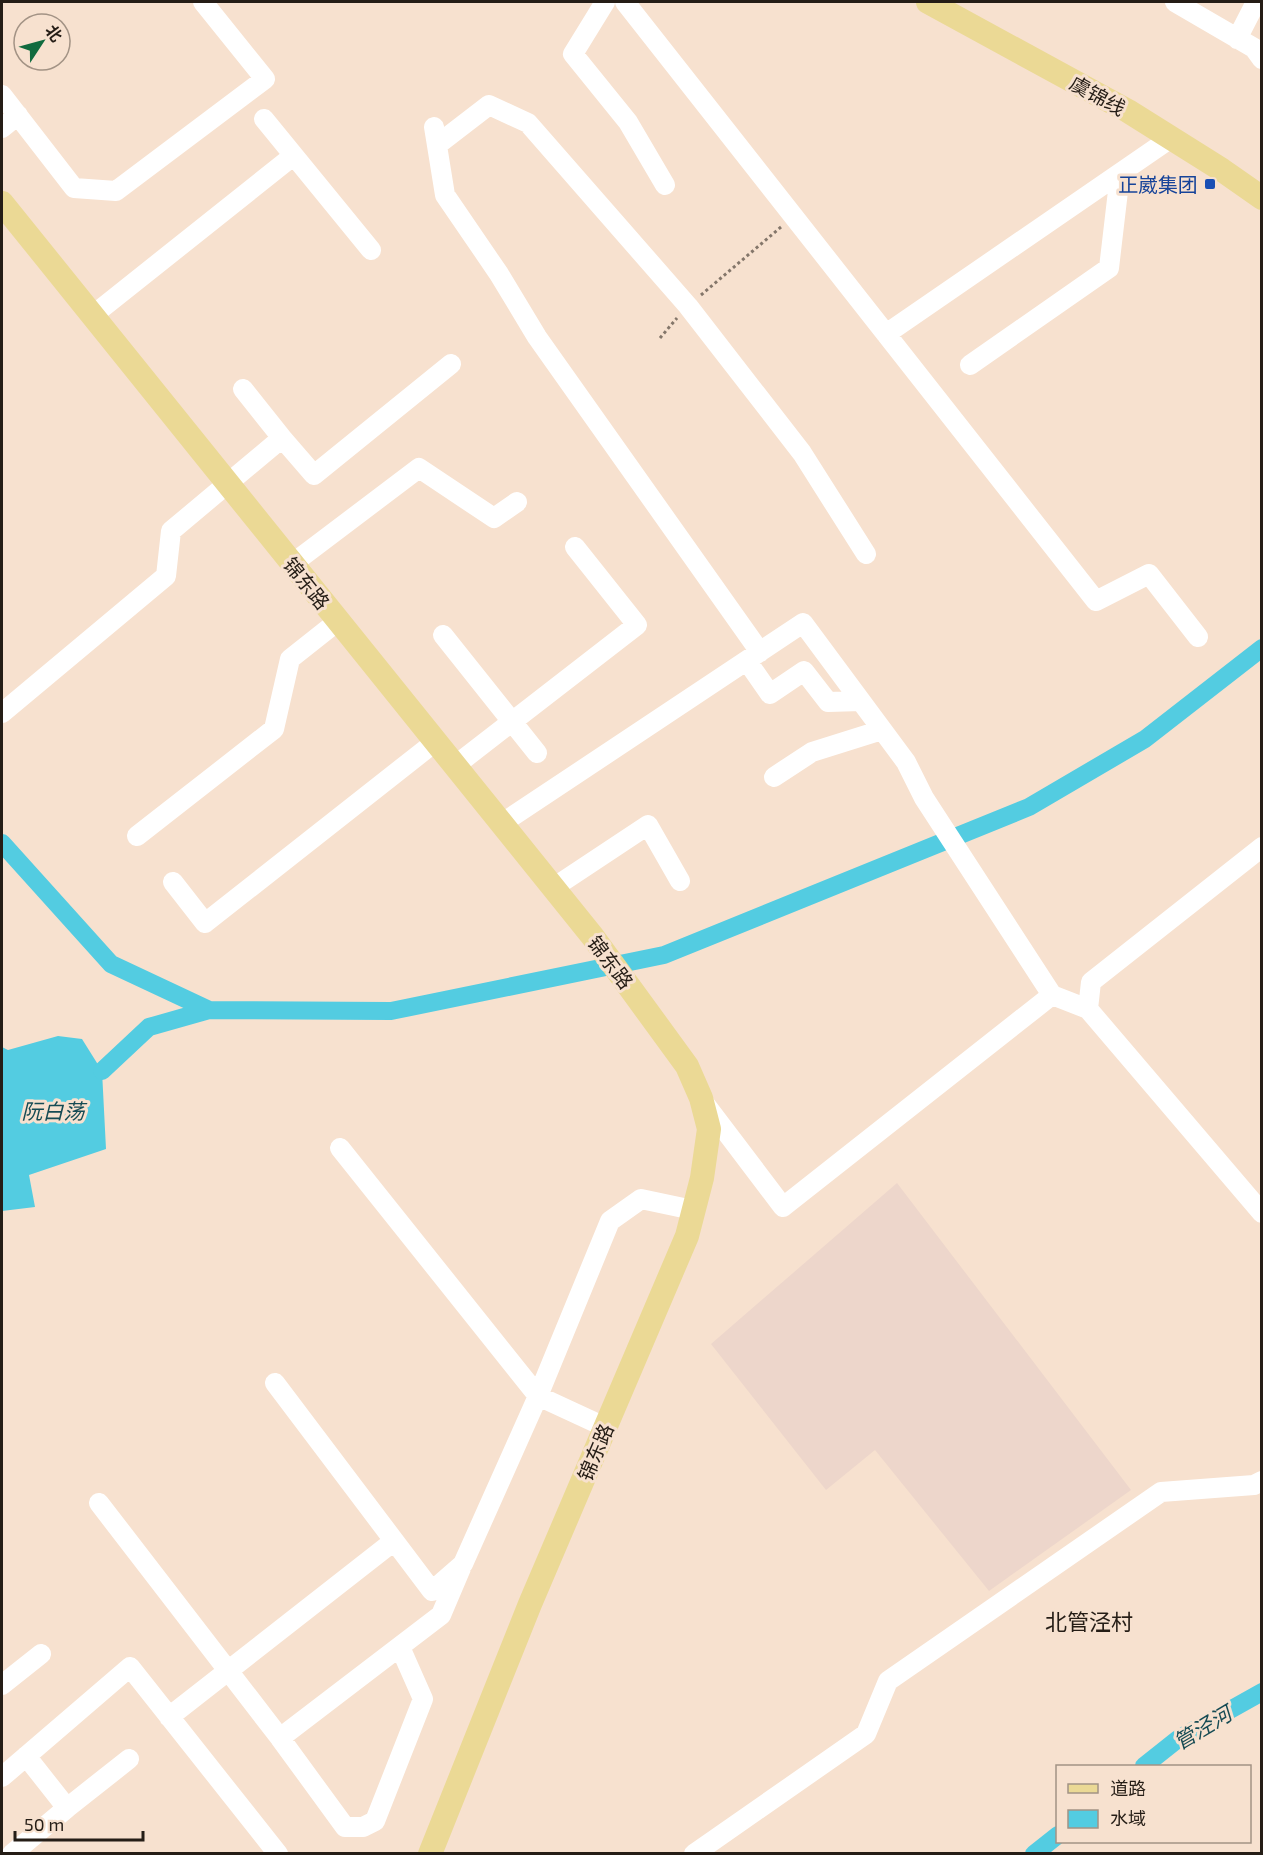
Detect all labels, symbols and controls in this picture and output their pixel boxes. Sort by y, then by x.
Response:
north arrow [12,12,72,72]
text: 北 [42,21,67,45]
street label: 虞锦线 [1066,70,1130,120]
place label: 正崴集团 [1118,172,1198,196]
marker: 正崴集团 [1203,177,1217,191]
street label: 锦东路 [279,552,335,614]
street label: 锦东路 [583,931,639,993]
water label: 阮白荡 [22,1098,87,1123]
street label: 锦东路 [572,1420,618,1484]
district label: 北管泾村 [1045,1608,1133,1634]
water label: 管泾河 [1169,1698,1239,1754]
legend [1056,1765,1251,1843]
text: 道路 [1110,1777,1146,1799]
scale bar [15,1804,142,1842]
text: 水域 [1110,1807,1146,1829]
text: 50 m [24,1813,64,1835]

